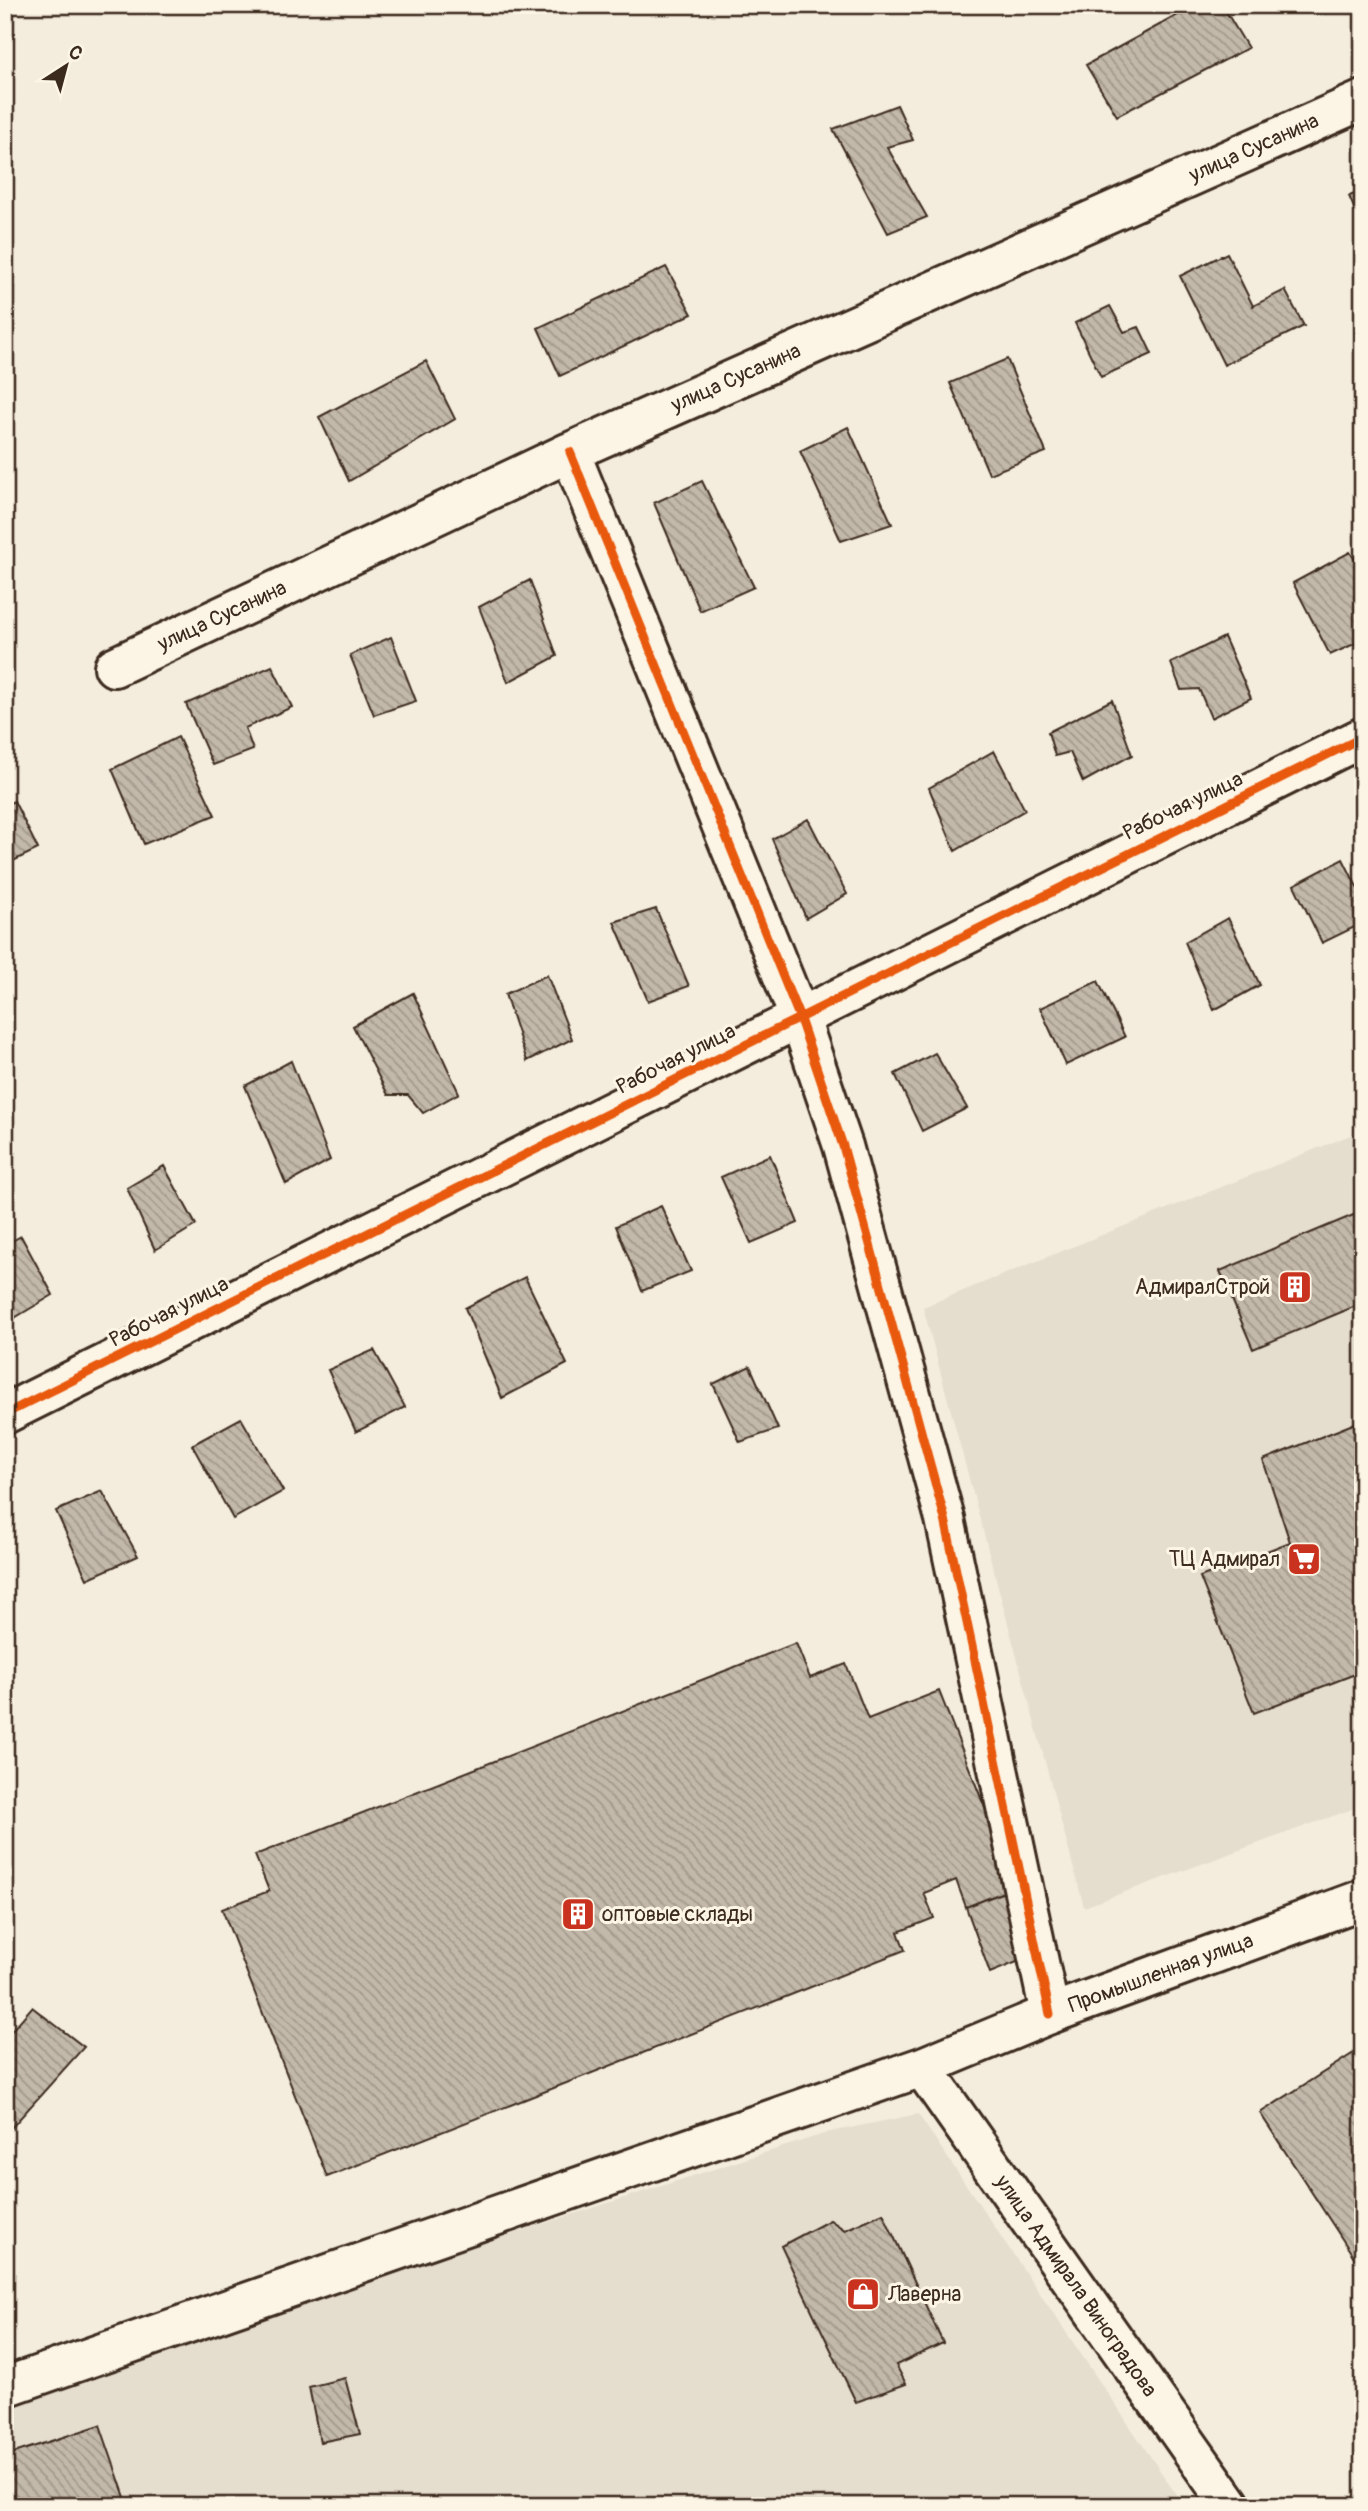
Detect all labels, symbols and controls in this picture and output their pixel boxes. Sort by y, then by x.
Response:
north arrow [32,32,102,102]
text: С [64,40,87,66]
street label: улица Сусанина [1184,107,1323,189]
street label: улица Сусанина [666,337,805,419]
street label: улица Сусанина [152,574,291,658]
street label: Рабочая улица [1119,765,1247,847]
street label: Рабочая улица [612,1017,740,1101]
building icon: АдмиралСтрой [1276,1268,1314,1306]
street label: Рабочая улица [105,1270,233,1354]
place label: АдмиралСтрой [1135,1274,1270,1301]
supermarket icon: ТЦ Адмирал [1285,1540,1323,1578]
place label: ТЦ Адмирал [1169,1546,1280,1573]
building icon: оптовые склады [559,1895,597,1933]
place label: оптовые склады [602,1901,753,1928]
street label: Промышленная улица [1065,1927,1257,2019]
street label: улица Адмирала Виноградова [988,2169,1163,2402]
shop icon: Лаверна [844,2275,882,2313]
place label: Лаверна [887,2281,961,2308]

